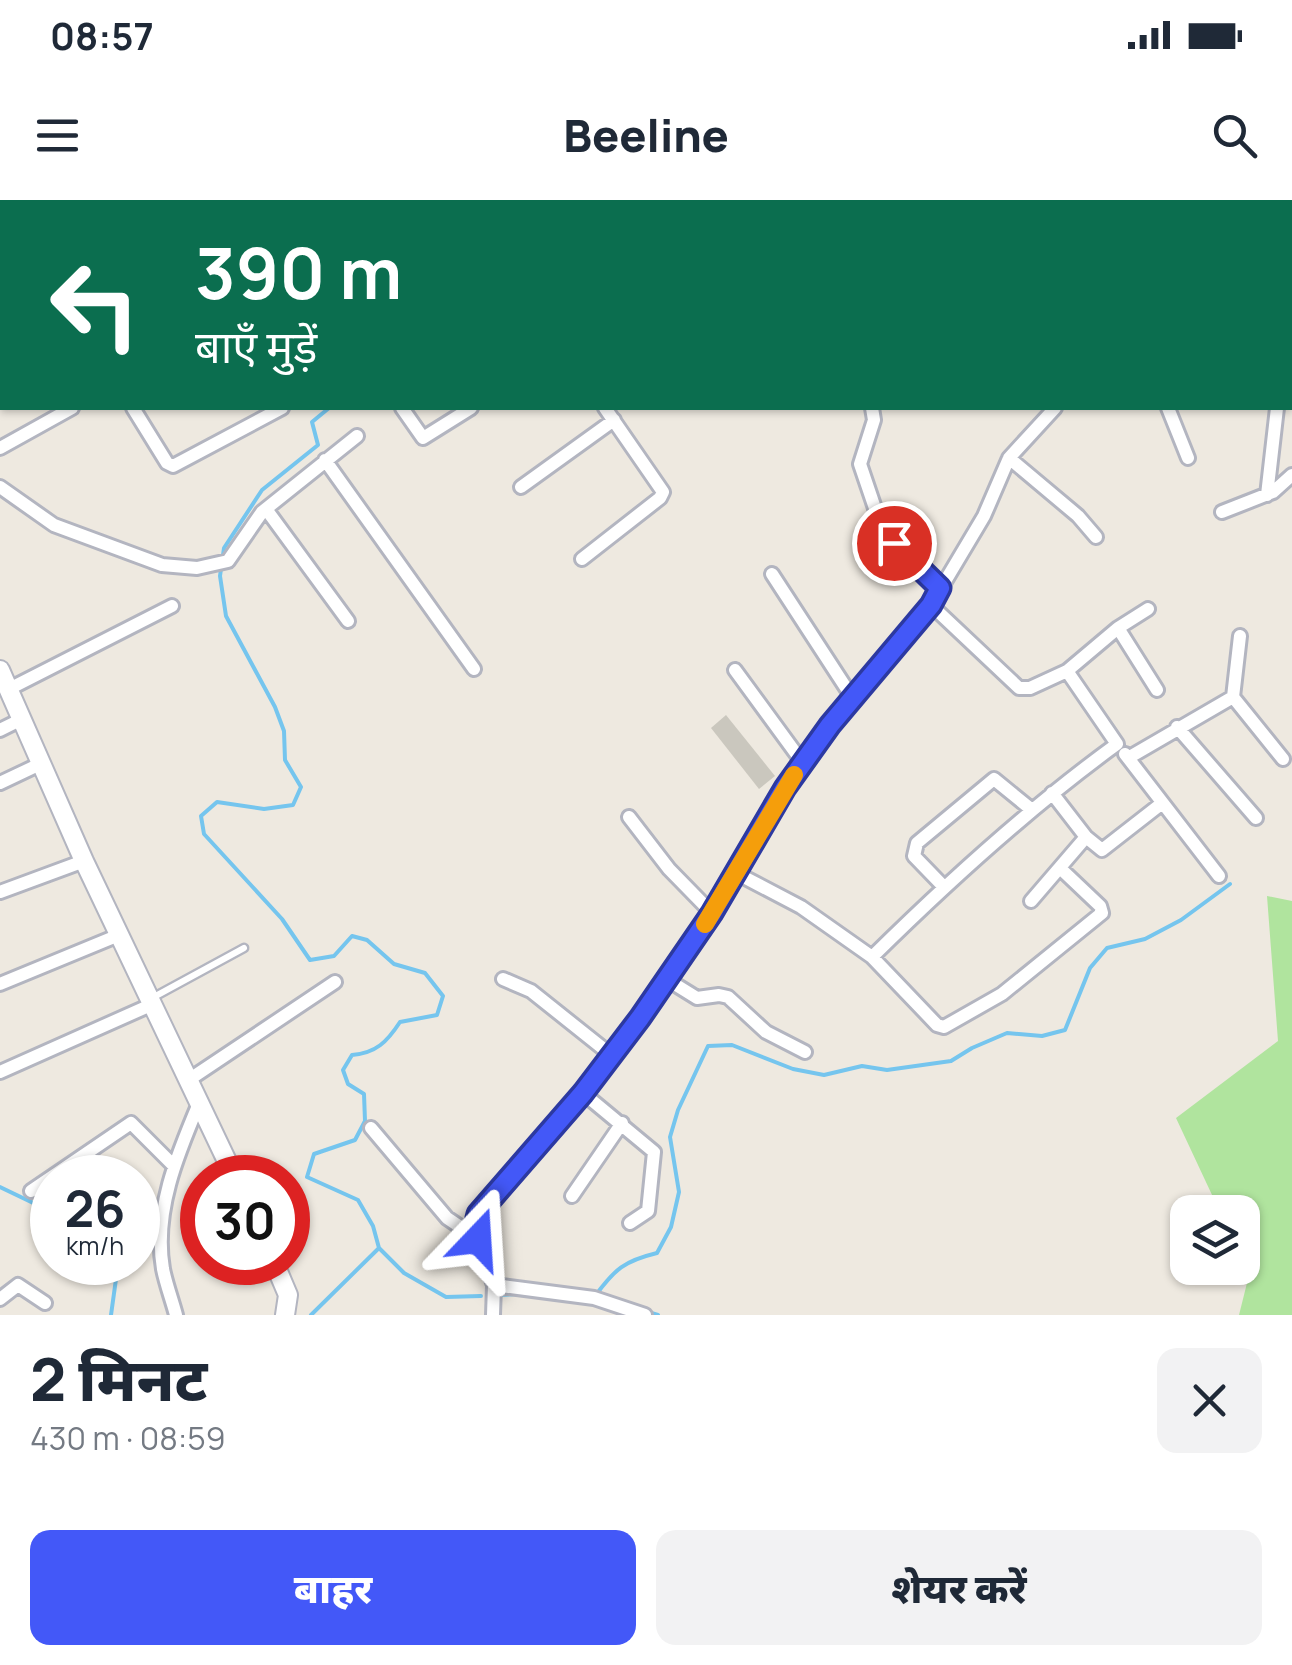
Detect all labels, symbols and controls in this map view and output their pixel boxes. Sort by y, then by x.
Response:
text: 08:57 [50,9,154,61]
text: Beeline [563,104,729,166]
icon: menu [30,108,85,163]
icon: search [1207,108,1262,163]
text: 390 m [195,224,402,320]
icon: left [30,240,160,370]
text: बाएँ मुड़ें [195,315,317,377]
pin [852,501,937,586]
icon: arrive [867,516,922,571]
speed limit sign: 30 [180,1155,310,1285]
text: 26 [65,1174,125,1242]
position arrow [426,1187,530,1291]
map controls [1170,1195,1260,1285]
button: layers [1170,1195,1260,1285]
text: km/h [66,1228,124,1263]
text: 2 मिनट [30,1337,207,1419]
button: close [1157,1348,1262,1453]
text: 430 m · 08:59 [30,1416,226,1460]
button: बाहर [30,1530,636,1645]
button: शेयर करें [656,1530,1262,1645]

